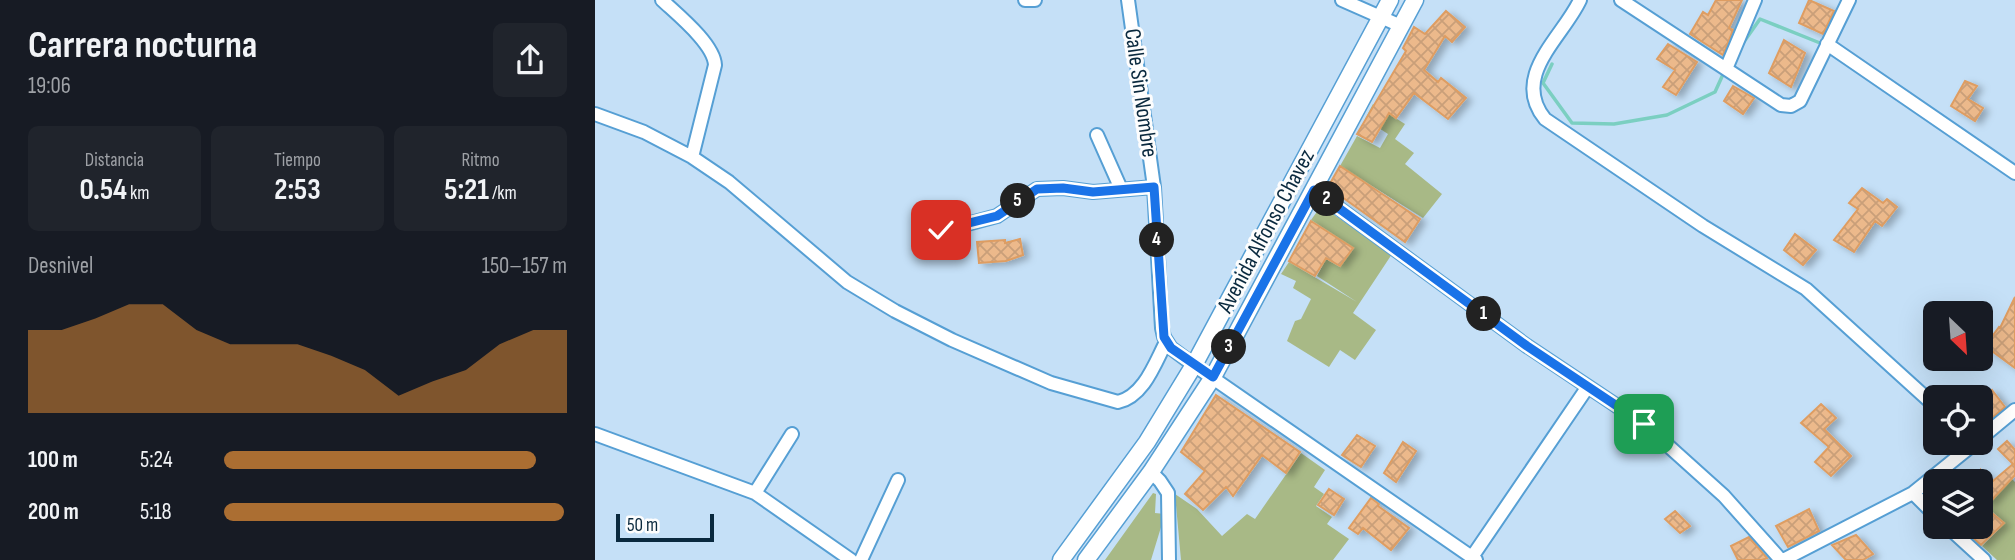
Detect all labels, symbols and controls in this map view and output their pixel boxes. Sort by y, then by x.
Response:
text: Carrera nocturna [28,23,257,68]
button: share [493,23,567,97]
street label: Calle Sin Nombre [1118,27,1164,159]
text: 19:06 [28,72,71,100]
street label: Avenida Alfonso Chavez [1211,144,1321,318]
text: Distancia [85,149,144,172]
text: Tiempo [274,149,321,172]
text: Ritmo [461,149,500,172]
text: 0.54 [79,172,127,208]
text: 2:53 [274,172,321,208]
text: 5:21 [444,172,489,208]
text: km [127,182,150,205]
text: /km [489,182,517,205]
pin: 2 [1309,182,1345,216]
pin: 5 [1001,184,1035,218]
text: 2 [1322,187,1331,210]
text: 5 [1013,189,1022,212]
pin [911,200,971,260]
icon: check [922,211,960,249]
pin: 4 [1139,222,1175,258]
text: 4 [1152,228,1161,251]
text: Desnivel [28,252,93,280]
text: 150–157 m [482,252,567,280]
pin: 1 [1467,296,1501,332]
north arrow [1923,301,1993,371]
map controls [1923,301,1993,539]
text: 1 [1480,302,1487,325]
pin: 3 [1211,330,1247,364]
text: 3 [1224,335,1233,358]
button: locate [1923,385,1993,455]
pin [1614,394,1674,454]
icon: arrive [1625,405,1663,443]
text: 100 m [28,446,78,474]
text: 5:24 [140,446,173,474]
button: layers [1923,469,1993,539]
text: 200 m [28,498,79,526]
text: 5:18 [140,498,172,526]
scale bar [616,511,714,543]
text: 50 m [627,514,658,537]

